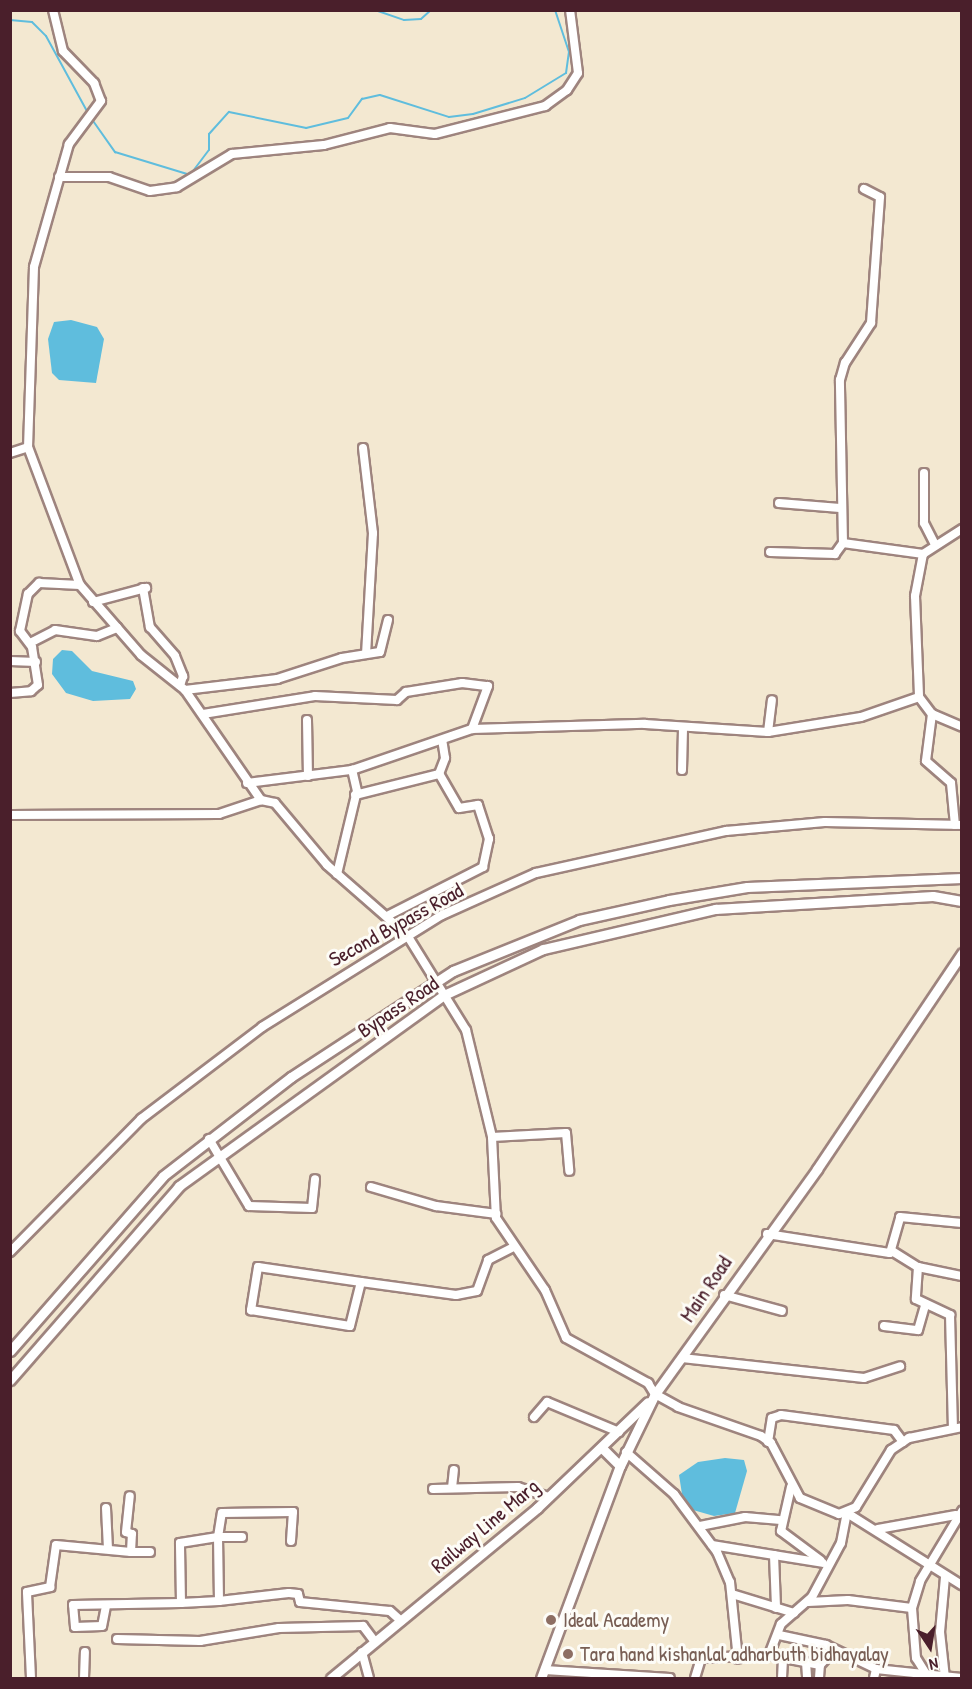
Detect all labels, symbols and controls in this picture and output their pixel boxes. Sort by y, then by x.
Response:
street label: Second Bypass Road [325,878,467,972]
street label: Bypass Road [353,971,443,1043]
street label: Main Road [675,1251,737,1327]
street label: Railway Line Marg [426,1474,544,1578]
place label: Ideal Academy [563,1607,669,1633]
marker: Ideal Academy [544,1613,558,1627]
north arrow [900,1617,960,1677]
place label: Tara hand kishanlal adharbuth bidhayalay [580,1641,889,1667]
marker: Tara hand kishanlal adharbuth bidhayalay [561,1647,575,1661]
text: N [927,1653,940,1676]

